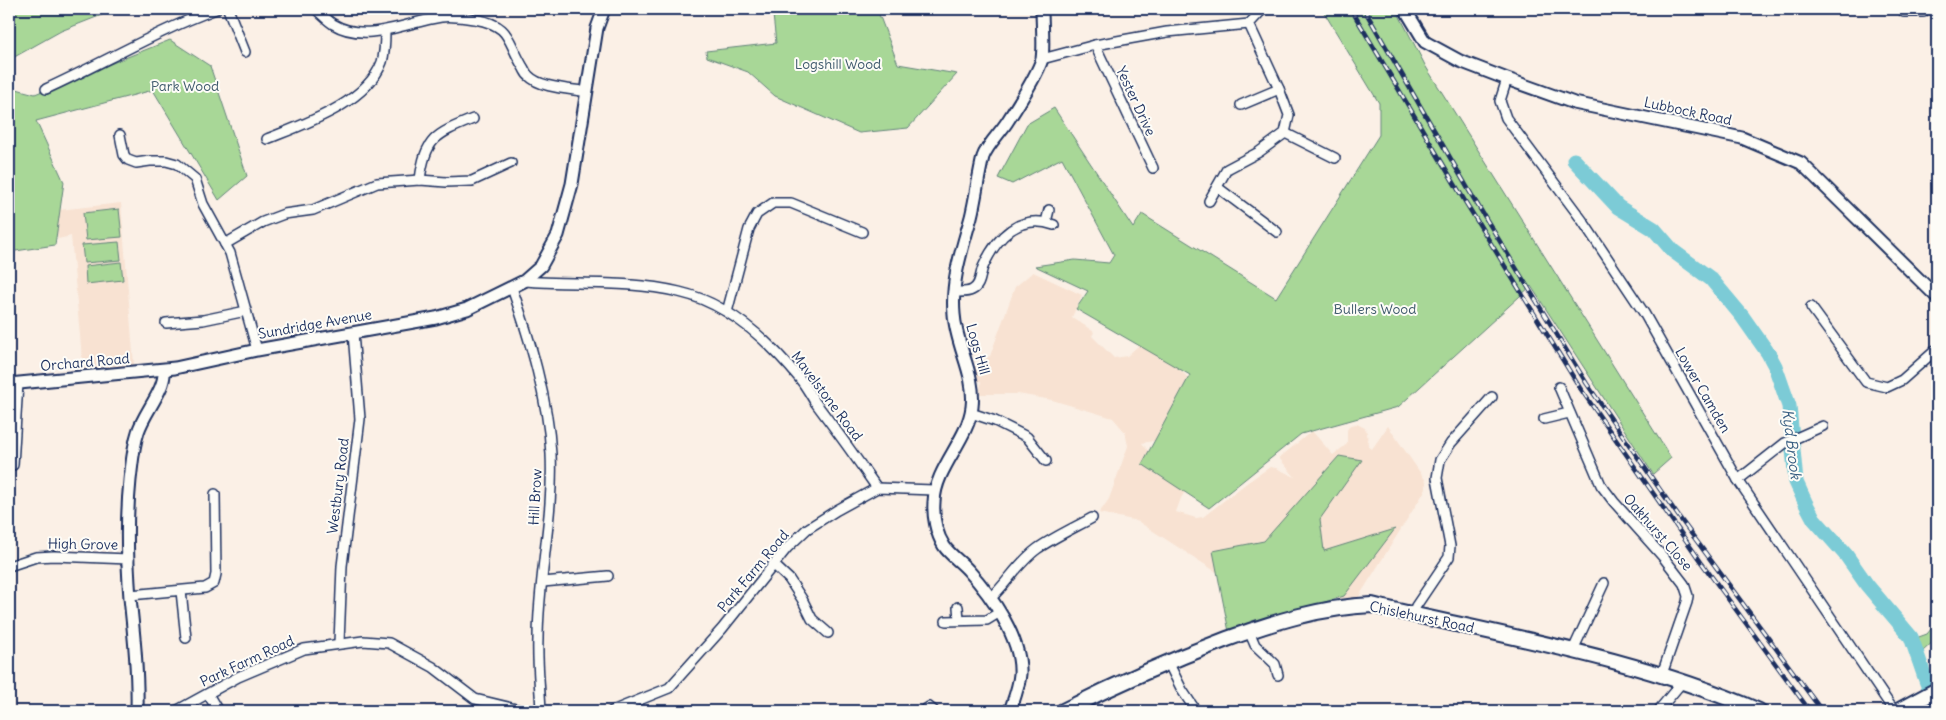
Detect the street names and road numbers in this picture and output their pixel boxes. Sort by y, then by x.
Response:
street label: Yester Drive [1112,63,1160,139]
street label: Lubbock Road [1642,93,1734,129]
street label: Sundridge Avenue [257,305,373,343]
street label: Logs Hill [962,321,994,377]
street label: Lower Camden [1671,344,1735,436]
street label: Mavelstone Road [787,348,867,444]
street label: Orchard Road [40,349,130,375]
street label: Westbury Road [323,437,353,535]
street label: Hill Brow [525,468,545,526]
street label: Oakhurst Close [1620,490,1696,574]
street label: Park Farm Road [713,526,793,616]
street label: High Grove [48,534,118,554]
street label: Chislehurst Road [1368,597,1476,637]
street label: Park Farm Road [197,631,297,691]

